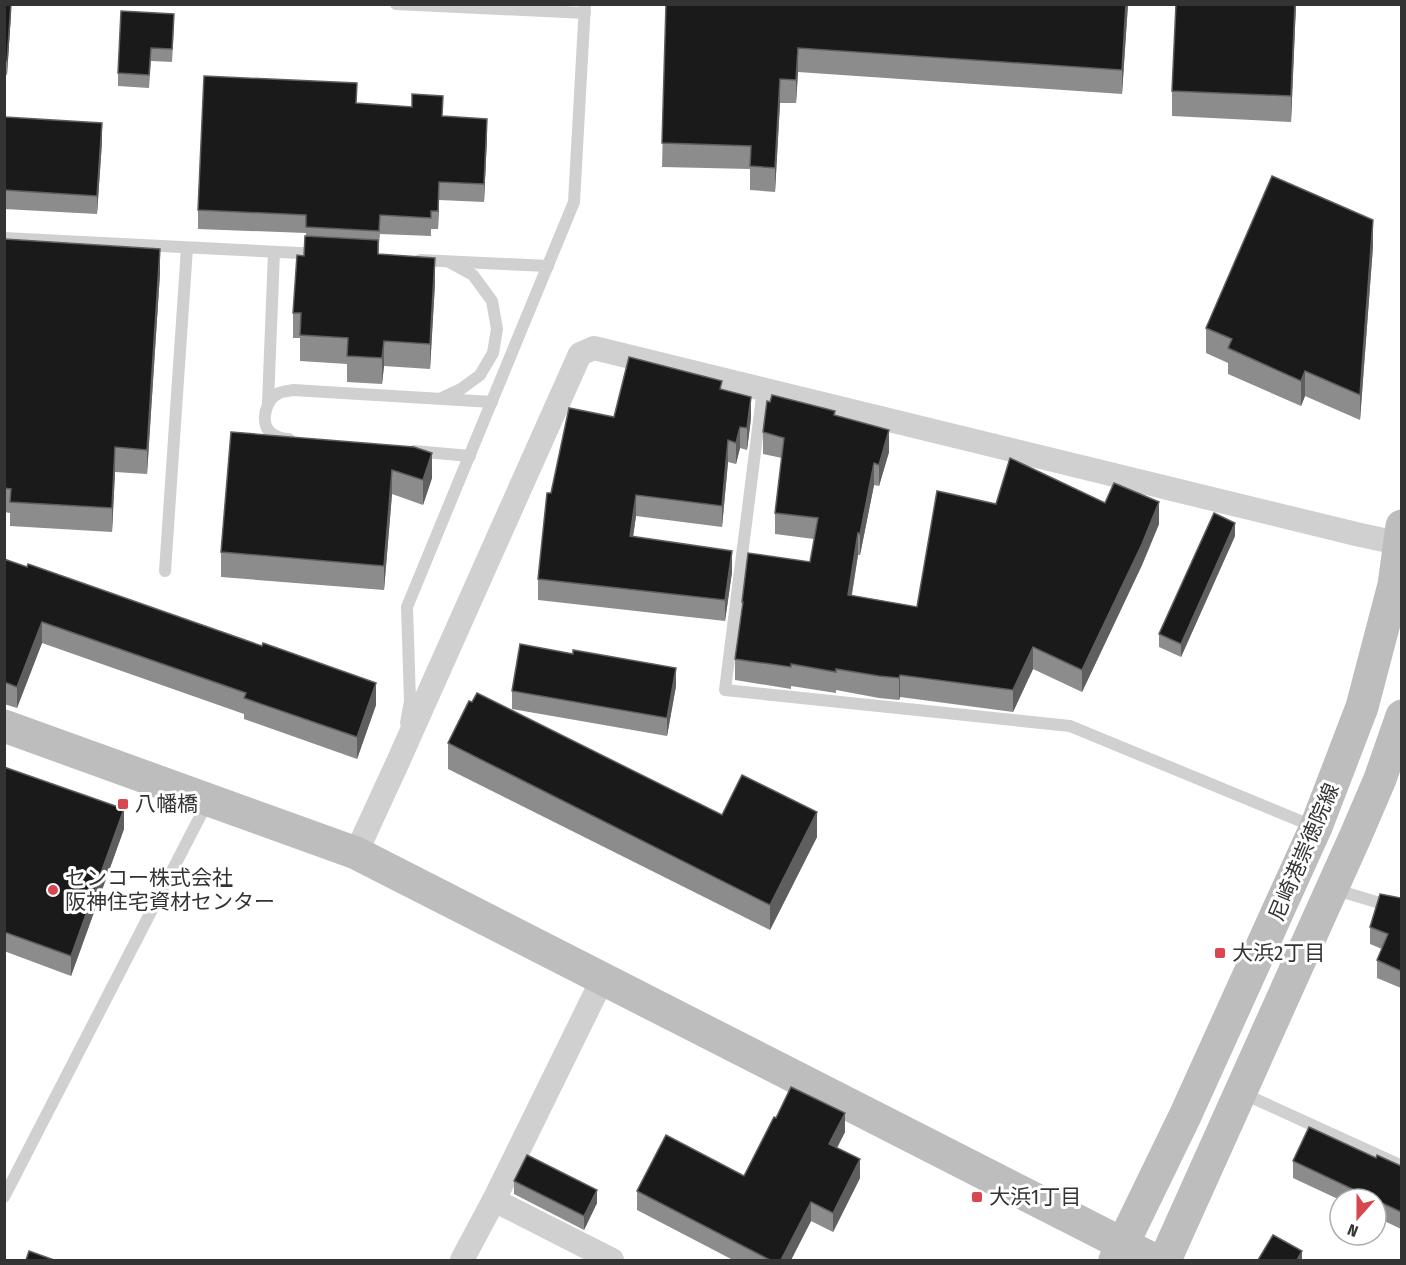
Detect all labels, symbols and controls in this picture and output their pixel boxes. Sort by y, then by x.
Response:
street label: 尼崎港崇徳院線 [1263,779,1345,925]
place label: 八幡橋 [135,791,198,817]
marker: 八幡橋 [116,797,130,811]
place label: センコー株式会社 阪神住宅資材センター [65,865,275,915]
marker: センコー株式会社 阪神住宅資材センター [46,883,60,897]
place label: 大浜2丁目 [1232,940,1325,966]
marker: 大浜2丁目 [1213,946,1227,960]
place label: 大浜1丁目 [989,1184,1081,1210]
north arrow [1328,1187,1388,1247]
marker: 大浜1丁目 [970,1190,984,1204]
text: N [1345,1220,1361,1241]

